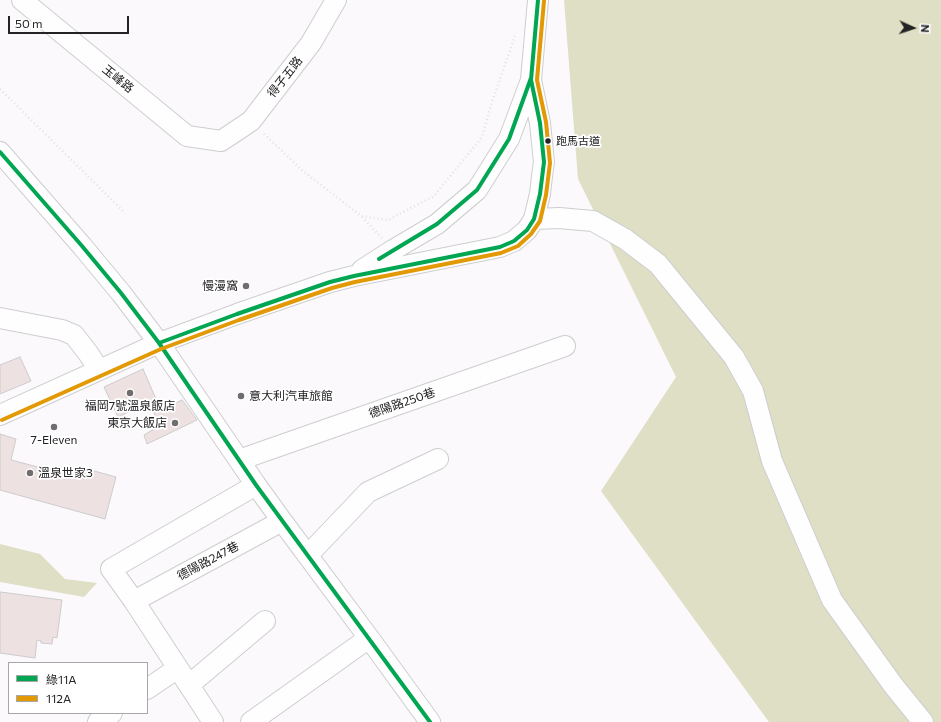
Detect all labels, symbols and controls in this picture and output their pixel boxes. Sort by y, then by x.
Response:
scale bar [10,8,131,34]
north arrow [893,8,933,48]
text: 50 m [15,16,43,30]
text: N [919,24,932,33]
street label: 得子五路 [265,54,305,100]
street label: 玉峰路 [99,62,137,96]
place label: 跑馬古道 [556,134,600,148]
marker: 跑馬古道 [543,136,553,146]
place label: 慢漫窩 [202,279,238,293]
marker: 慢漫窩 [241,281,251,291]
street label: 德陽路250巷 [367,385,437,421]
marker: 福岡7號溫泉飯店 [125,388,135,398]
place label: 意大利汽車旅館 [249,389,333,403]
marker: 意大利汽車旅館 [236,391,246,401]
place label: 福岡7號溫泉飯店 [85,399,175,413]
place label: 東京大飯店 [107,416,167,430]
marker: 東京大飯店 [170,418,180,428]
marker: 7-Eleven [49,422,59,432]
place label: 7-Eleven [31,433,77,447]
place label: 溫泉世家3 [38,466,93,480]
marker: 溫泉世家3 [25,468,35,478]
street label: 德陽路247巷 [175,539,241,583]
legend [8,662,148,714]
text: 綠11A [46,672,77,686]
text: 112A [46,691,71,705]

